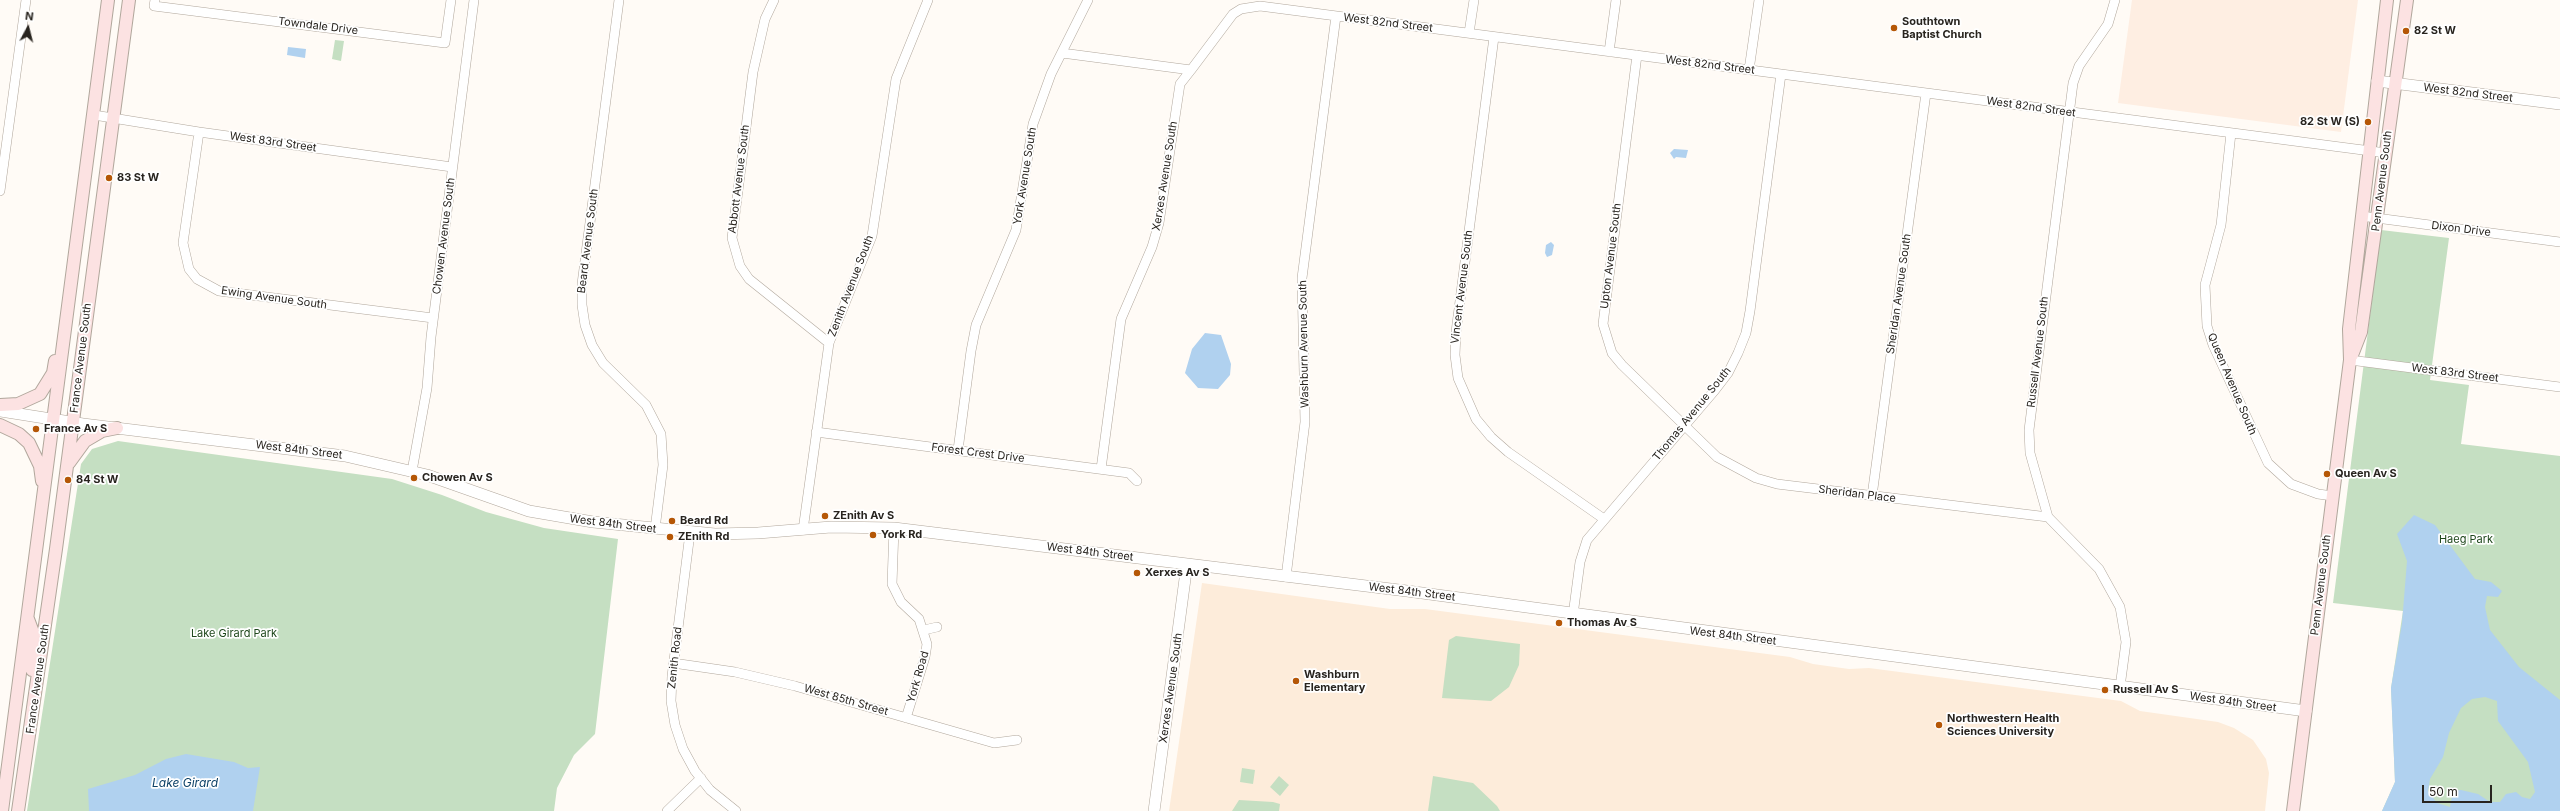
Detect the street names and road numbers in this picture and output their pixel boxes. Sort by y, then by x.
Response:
street label: West 82nd Street [1342,11,1434,35]
street label: Towndale Drive [277,15,359,37]
street label: West 82nd Street [1664,53,1756,77]
street label: West 82nd Street [2422,81,2514,105]
street label: West 82nd Street [1985,94,2077,120]
street label: Xerxes Avenue South [1150,120,1180,232]
street label: Abbott Avenue South [726,124,752,234]
street label: York Avenue South [1011,126,1039,226]
street label: West 83rd Street [229,129,317,155]
street label: Penn Avenue South [2369,130,2395,232]
street label: Chowen Avenue South [430,177,458,295]
street label: Beard Avenue South [575,188,601,294]
street label: Upton Avenue South [1598,202,1624,310]
street label: Dixon Drive [2430,219,2492,239]
street label: Vincent Avenue South [1448,229,1476,345]
street label: Zenith Avenue South [826,233,876,339]
street label: Sheridan Avenue South [1884,233,1914,355]
street label: Washburn Avenue South [1296,280,1312,408]
street label: Ewing Avenue South [220,284,328,312]
street label: Russell Avenue South [2025,296,2051,408]
street label: France Avenue South [68,302,94,414]
street label: Queen Avenue South [2205,331,2259,437]
street label: West 83rd Street [2411,361,2499,385]
street label: Thomas Avenue South [1650,364,1734,464]
street label: West 84th Street [255,438,343,462]
street label: Forest Crest Drive [931,441,1025,465]
street label: Sheridan Place [1817,483,1897,505]
street label: West 84th Street [569,512,657,536]
street label: Penn Avenue South [2308,534,2334,636]
street label: West 84th Street [1046,540,1134,564]
street label: West 84th Street [1368,580,1456,604]
street label: France Avenue South [24,623,52,735]
street label: West 84th Street [1689,624,1777,648]
street label: Zenith Road [665,626,685,690]
street label: Xerxes Avenue South [1157,632,1185,744]
street label: York Road [904,650,932,704]
street label: West 85th Street [802,682,890,718]
street label: West 84th Street [2189,689,2277,715]

